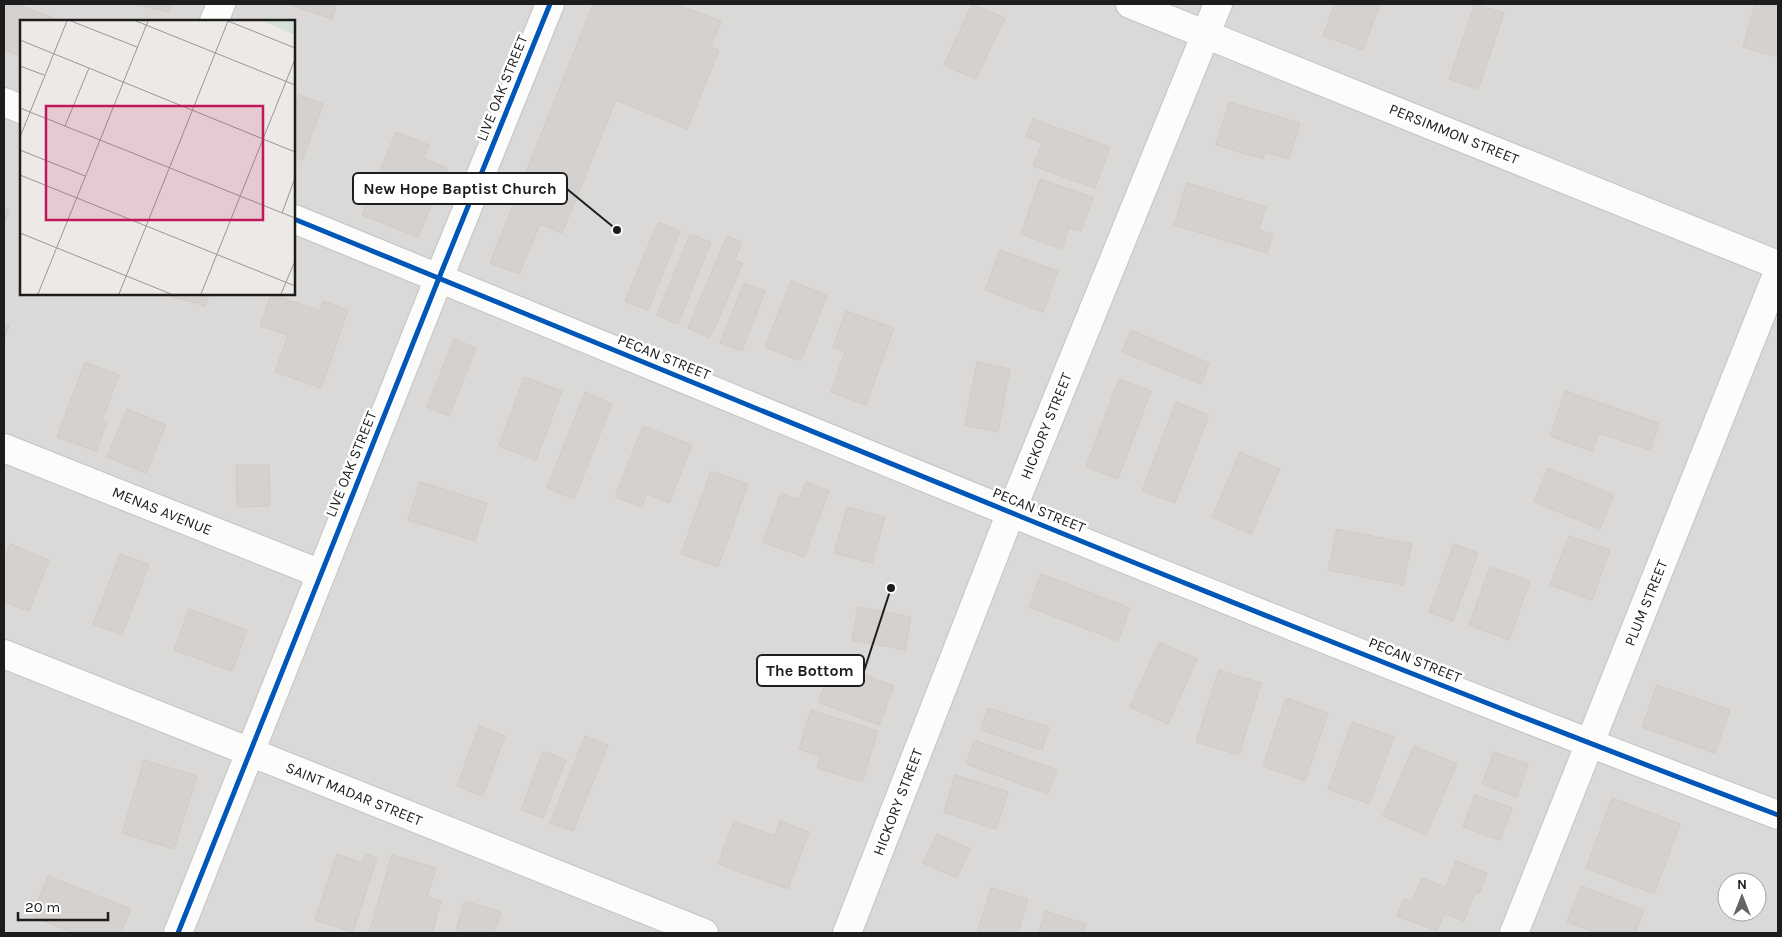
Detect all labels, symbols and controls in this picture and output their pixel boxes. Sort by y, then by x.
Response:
inset map [20,20,295,295]
street label: LIVE OAK STREET [473,32,532,144]
street label: PERSIMMON STREET [1387,100,1522,168]
callout: New Hope Baptist Church [353,173,567,204]
text: New Hope Baptist Church [363,179,557,198]
street label: PECAN STREET [615,330,713,384]
street label: HICKORY STREET [1016,370,1076,482]
street label: LIVE OAK STREET [322,408,381,520]
street label: MENAS AVENUE [109,483,215,539]
street label: PECAN STREET [990,483,1088,537]
street label: PLUM STREET [1621,557,1672,649]
street label: PECAN STREET [1366,633,1464,687]
callout: The Bottom [757,655,864,686]
text: The Bottom [766,661,854,680]
street label: HICKORY STREET [869,745,927,858]
street label: SAINT MADAR STREET [283,758,425,830]
north arrow [1717,872,1767,922]
text: N [1737,876,1747,893]
scale bar [18,890,108,922]
text: 20 m [25,898,60,916]

